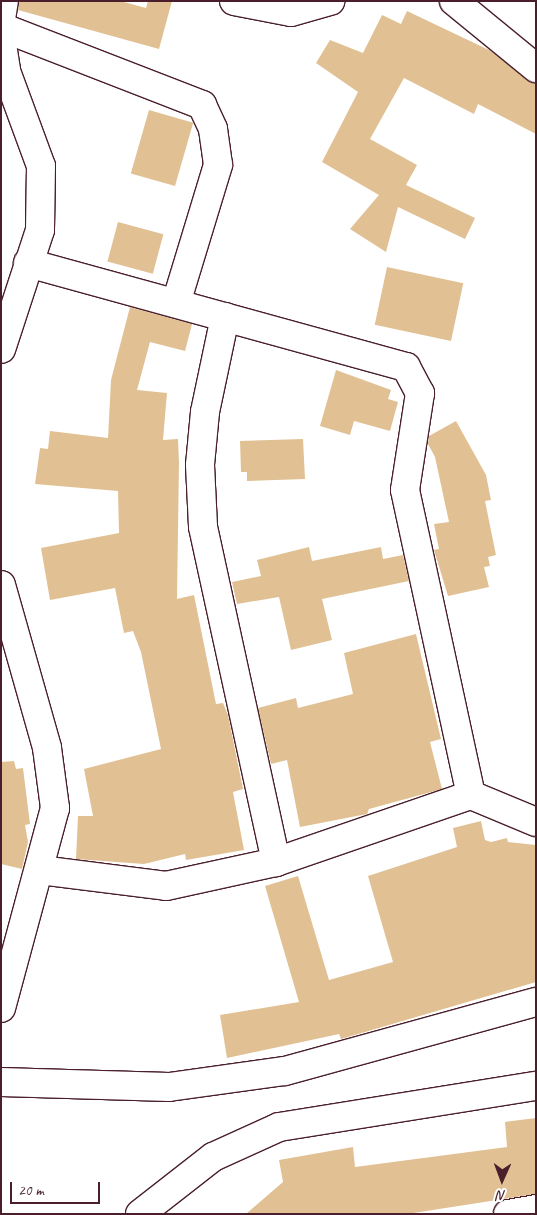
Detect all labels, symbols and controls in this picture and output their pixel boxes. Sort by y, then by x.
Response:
north arrow [477,1155,527,1205]
scale bar [12,1172,102,1204]
text: 20 m [18,1181,44,1200]
text: N [497,1187,506,1204]

